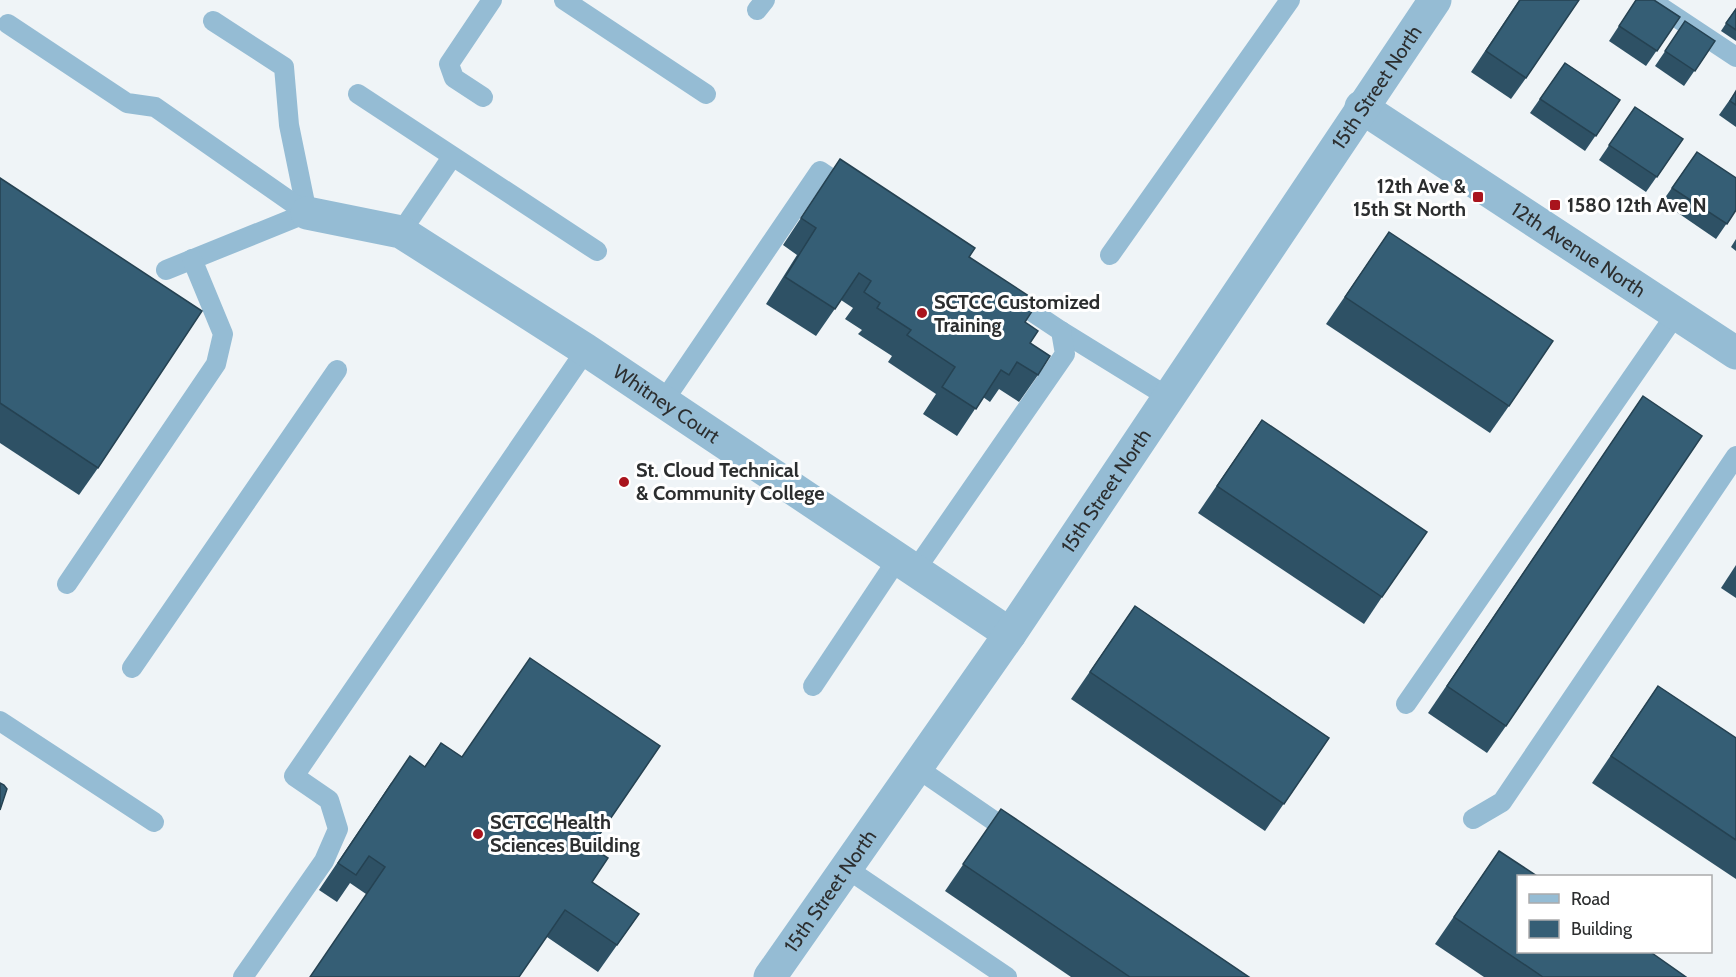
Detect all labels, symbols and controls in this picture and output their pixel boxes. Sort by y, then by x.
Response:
street label: 15th Street North [1326,21,1427,154]
place label: 12th Ave & 15th St North [1353,174,1466,221]
marker: 12th Ave & 15th St North [1471,190,1485,204]
place label: 1580 12th Ave N [1567,193,1707,217]
street label: 12th Avenue North [1507,197,1650,302]
marker: 1580 12th Ave N [1548,198,1562,212]
place label: SCTCC Customized Training [934,290,1100,337]
marker: SCTCC Customized Training [915,306,929,320]
street label: Whitney Court [608,360,724,448]
street label: 15th Street North [1056,424,1156,557]
place label: St. Cloud Technical & Community College [636,458,824,505]
marker: St. Cloud Technical & Community College [617,475,631,489]
place label: SCTCC Health Sciences Building [490,810,640,857]
street label: 15th Street North [779,825,881,957]
marker: SCTCC Health Sciences Building [471,827,485,841]
legend [1517,875,1712,953]
text: Road [1571,888,1610,910]
text: Building [1571,918,1633,940]

